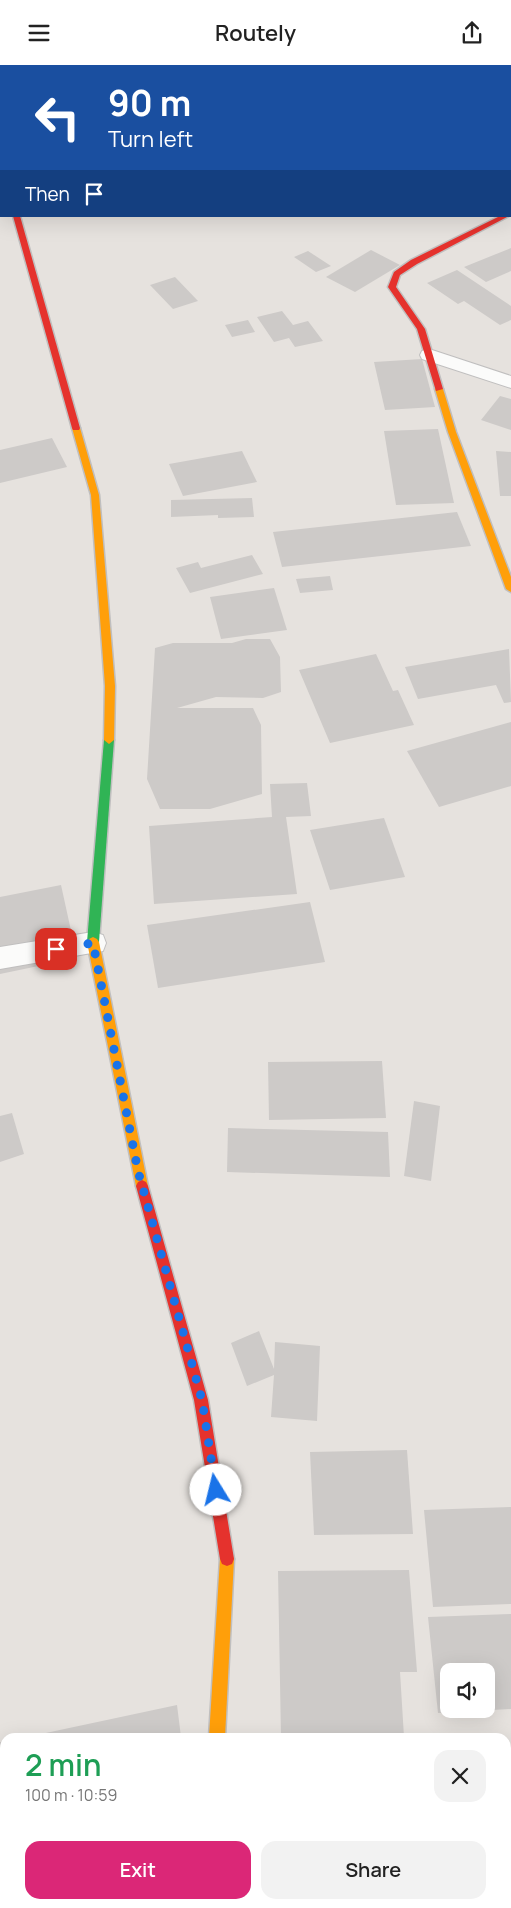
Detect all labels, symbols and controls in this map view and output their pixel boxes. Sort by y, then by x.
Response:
text: Routely [215,18,296,48]
icon: menu [25,19,53,47]
icon: share [458,19,486,47]
text: 90 m [108,79,191,127]
icon: left [25,85,90,150]
text: Turn left [108,124,193,154]
icon: arrive [80,180,108,208]
text: Then [25,181,70,207]
pin [35,928,77,970]
icon: arrive [42,935,70,963]
position arrow [189,1463,241,1515]
map controls [440,1663,495,1718]
button: sound [440,1663,495,1718]
text: 2 min [25,1744,101,1785]
button: close [434,1750,486,1802]
text: 100 m · 10:59 [25,1784,118,1806]
button: Exit [25,1841,251,1899]
button: Share [261,1841,486,1899]

